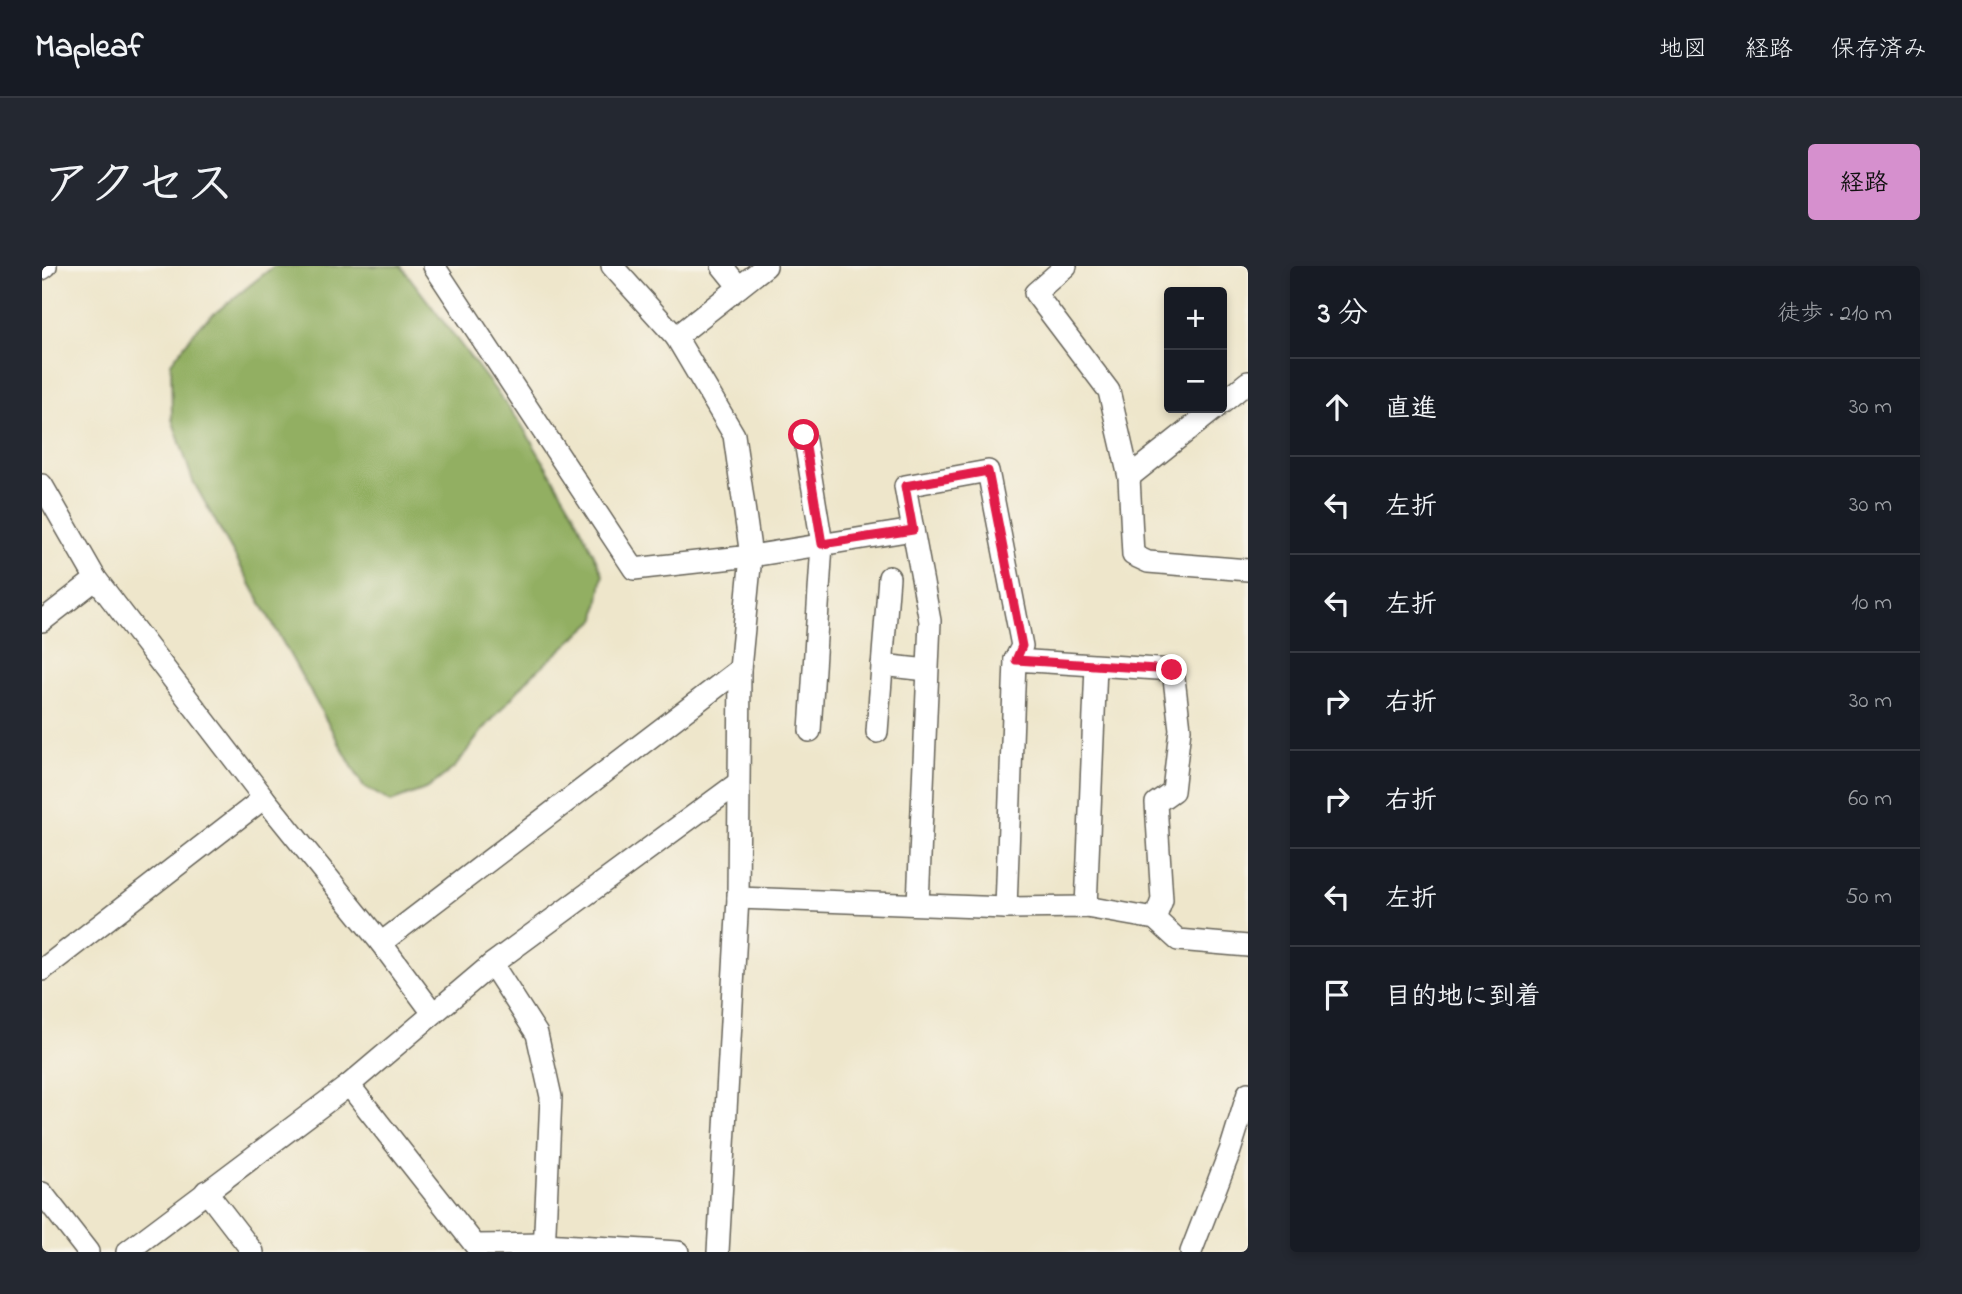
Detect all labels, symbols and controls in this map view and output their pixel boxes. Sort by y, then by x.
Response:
text: Mapleaf [35,24,143,72]
text: 地図 [1659,33,1707,68]
text: 経路 [1745,33,1793,68]
text: 保存済み [1831,33,1927,68]
button: 経路 [1808,144,1920,220]
text: アクセス [42,151,235,223]
map controls [1164,287,1227,413]
button: + [1164,287,1227,350]
text: 3 分 [1318,293,1368,337]
text: 徒歩 · 210 m [1777,298,1892,331]
button: − [1164,350,1227,413]
icon: ahead [1318,388,1356,426]
text: 直進 [1385,391,1437,429]
text: 30 m [1849,391,1892,424]
route start [788,419,819,450]
icon: left [1318,486,1356,524]
text: 左折 [1385,489,1437,527]
text: 30 m [1849,489,1892,522]
icon: left [1318,584,1356,622]
text: 左折 [1385,587,1437,625]
text: 10 m [1851,587,1892,620]
route end [1156,654,1187,685]
icon: right [1318,682,1356,720]
text: 右折 [1385,685,1437,723]
text: 30 m [1849,685,1892,718]
icon: right [1318,780,1356,818]
text: 右折 [1385,783,1437,821]
text: 60 m [1848,783,1892,816]
icon: left [1318,878,1356,916]
text: 左折 [1385,881,1437,919]
text: 50 m [1845,881,1892,914]
icon: arrive [1318,976,1356,1014]
text: 目的地に到着 [1385,979,1541,1017]

